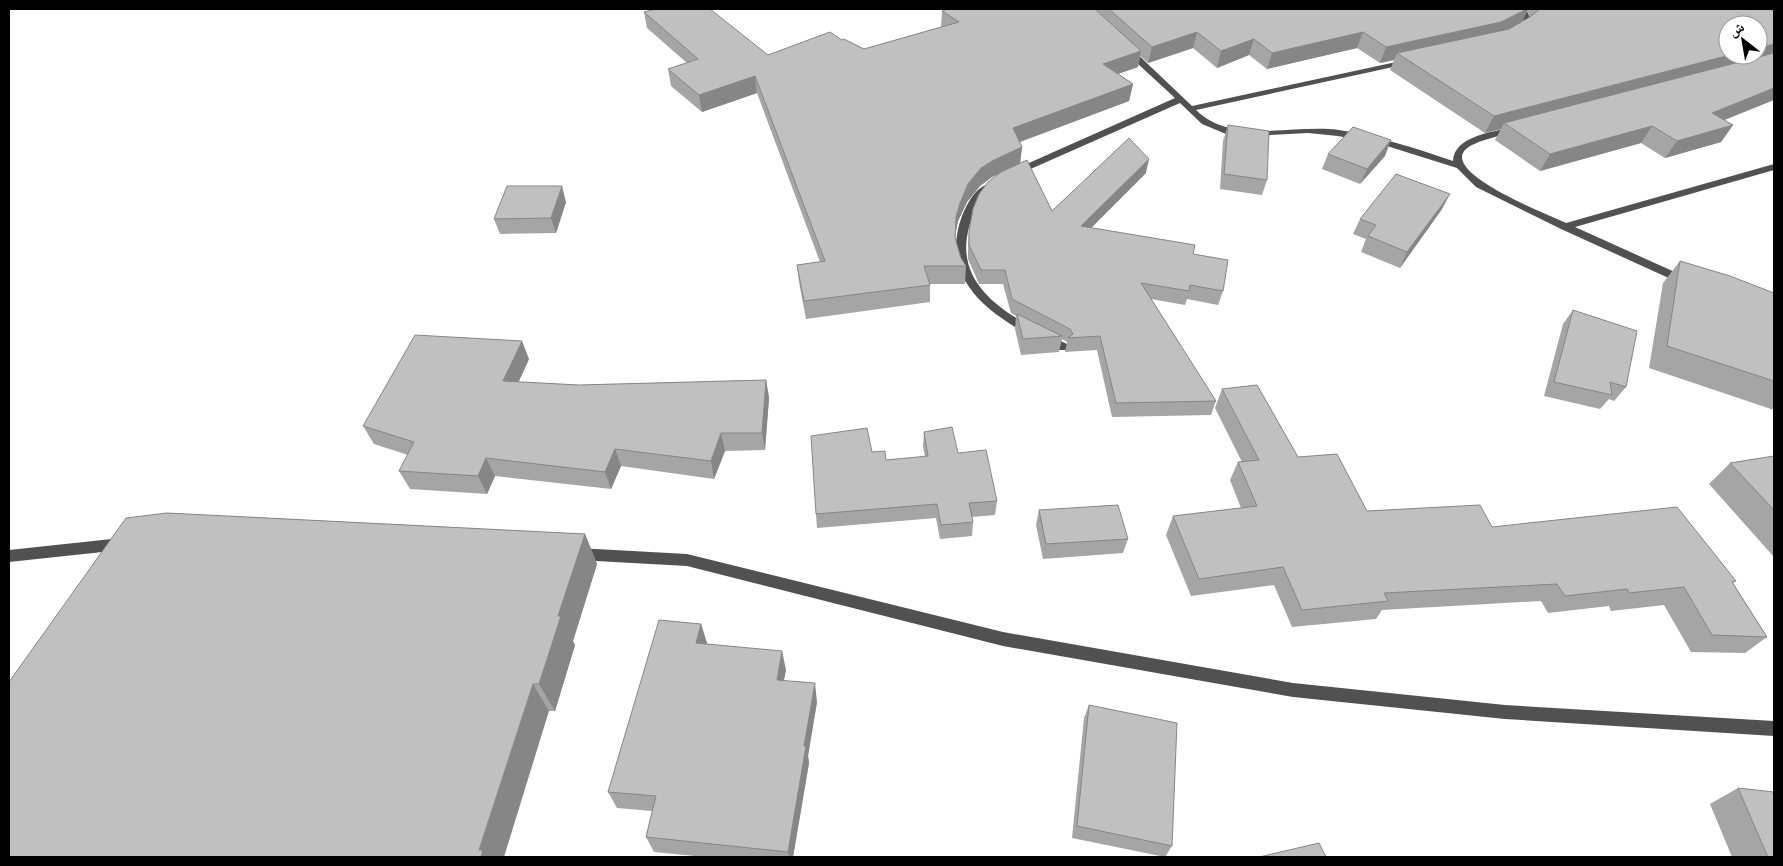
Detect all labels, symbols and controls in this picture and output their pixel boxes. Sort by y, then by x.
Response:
north arrow [1718,15,1768,65]
text: ش [1724,16,1748,41]

